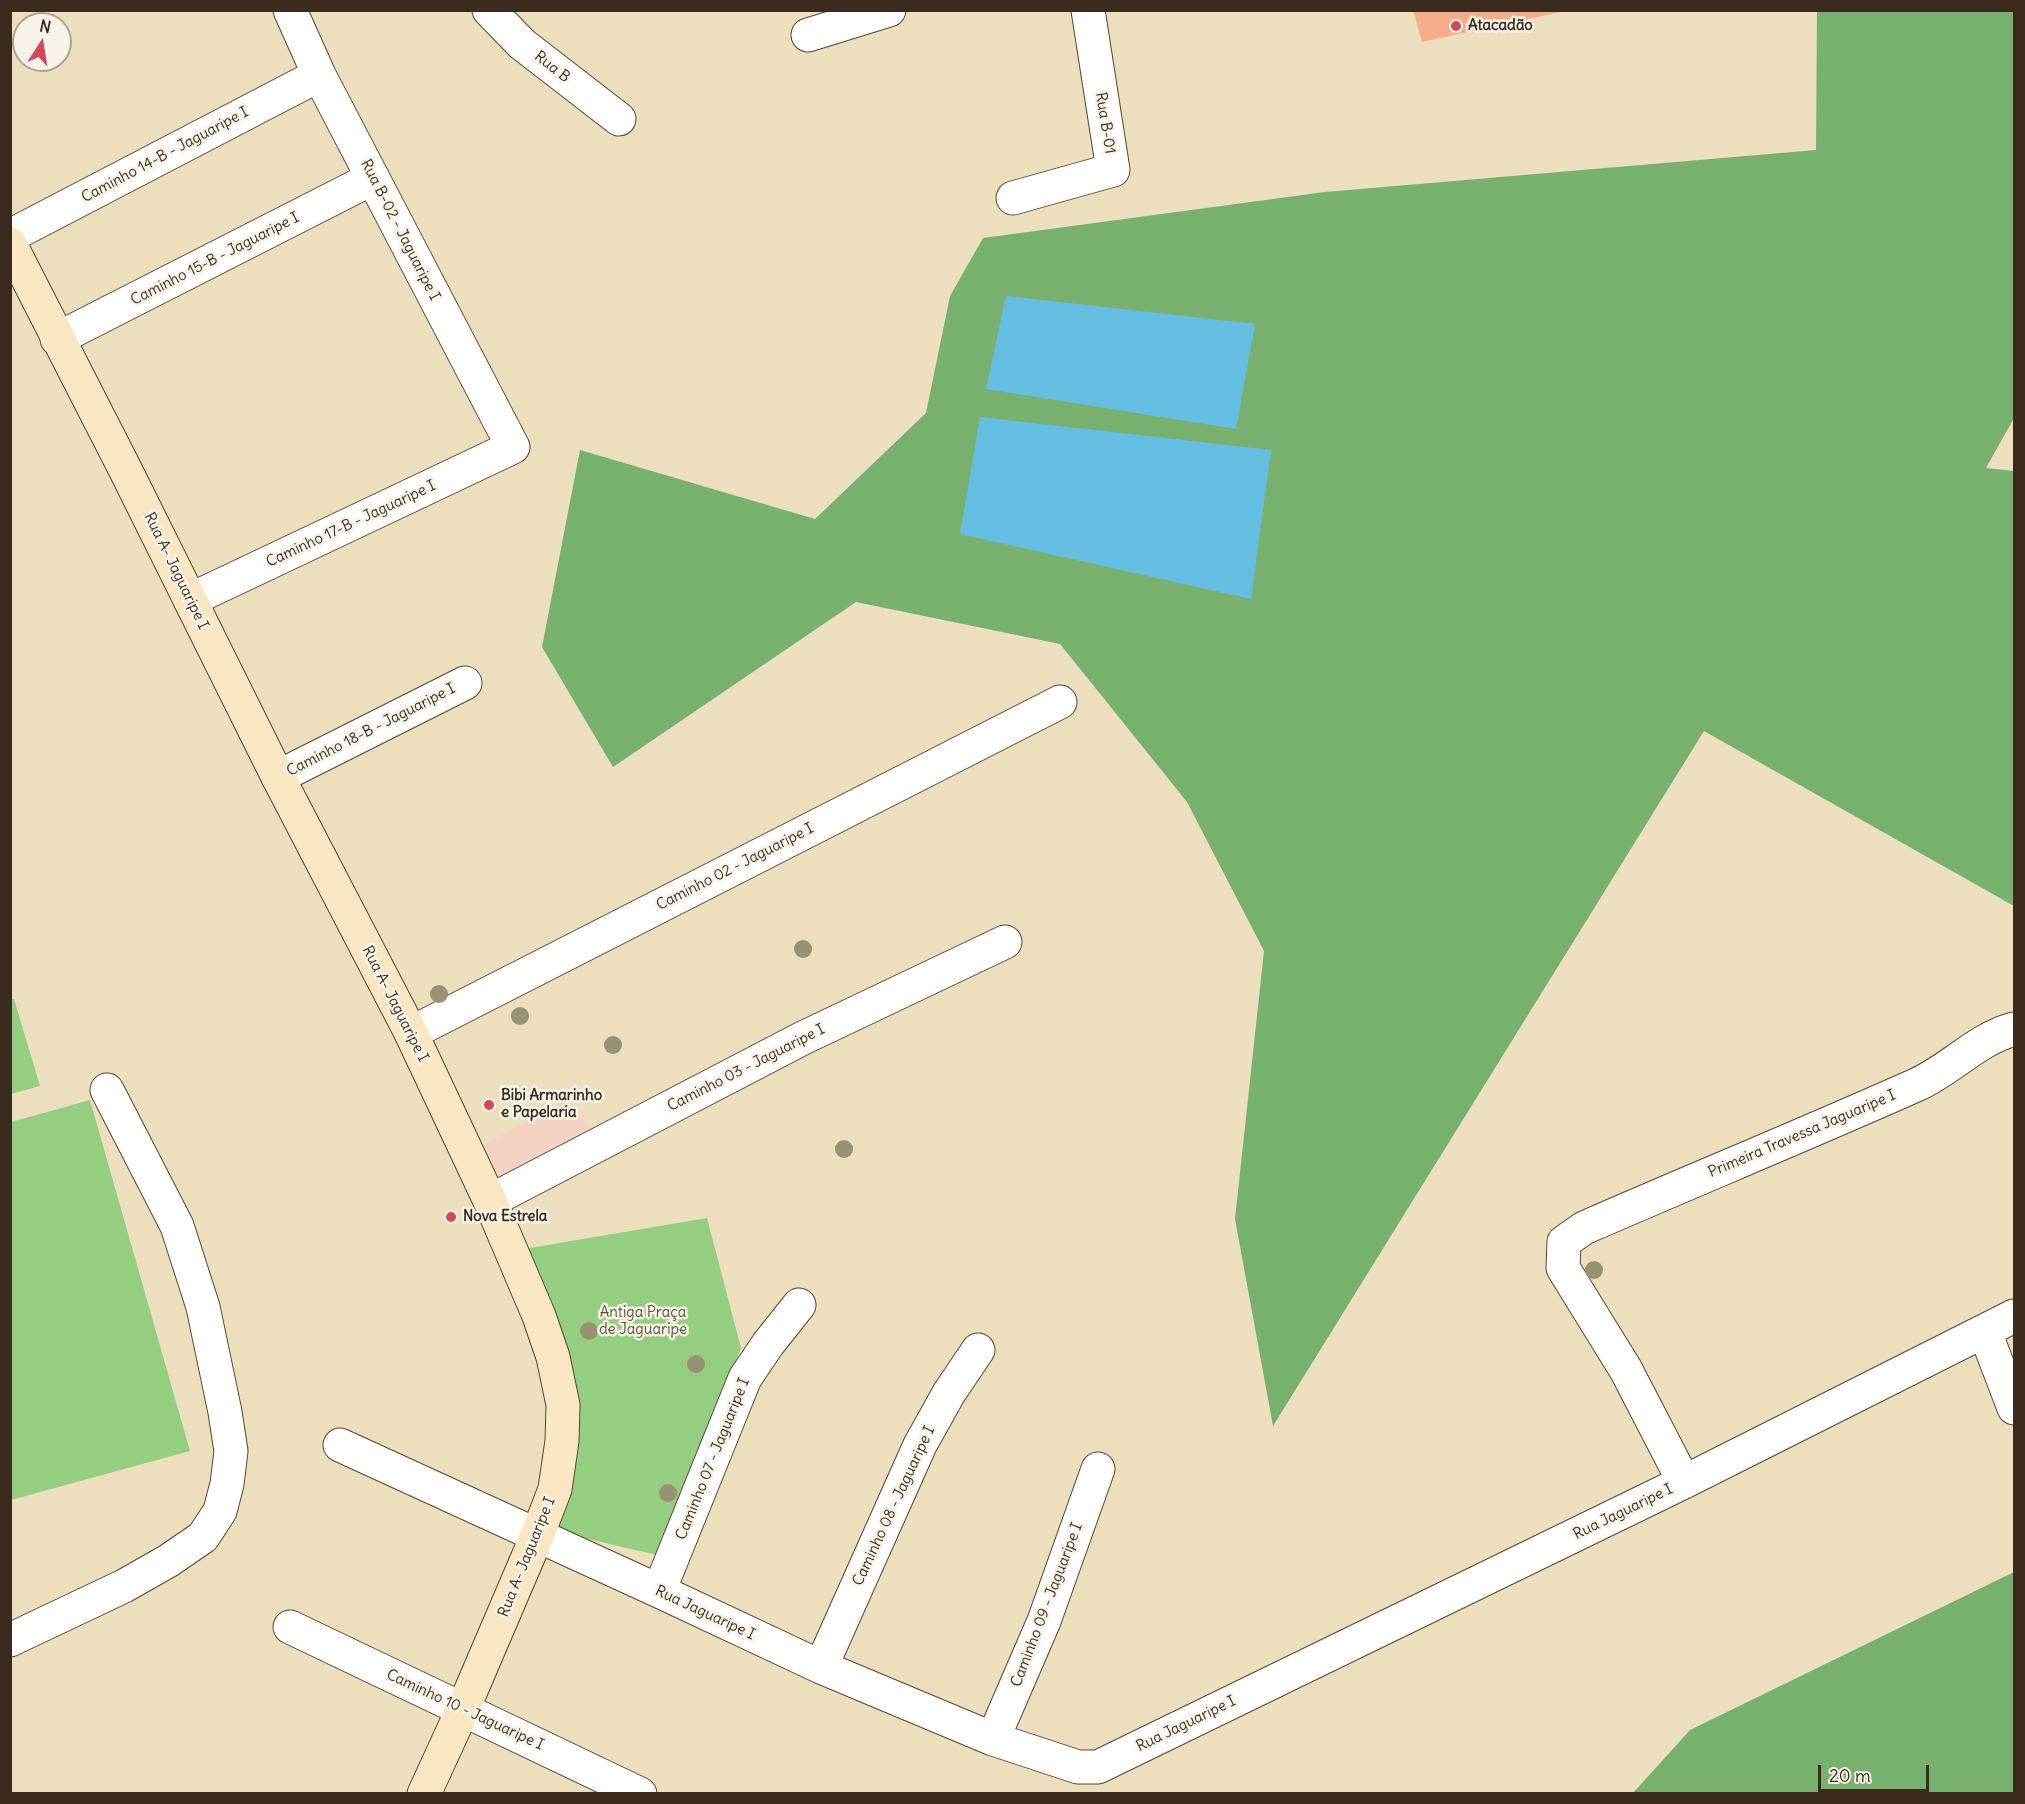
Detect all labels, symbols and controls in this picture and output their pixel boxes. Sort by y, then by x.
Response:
north arrow [12,12,72,72]
text: N [38,15,53,37]
place label: Atacadão [1468,17,1533,35]
marker: Atacadão [1449,19,1463,33]
street label: Rua B [531,48,573,86]
street label: Rua B-01 [1091,91,1119,155]
street label: Caminho 14-B - Jaguaripe I [78,103,252,207]
street label: Rua B-02 - Jaguaripe I [357,156,443,304]
street label: Caminho 15-B - Jaguaripe I [128,209,302,309]
street label: Caminho 17-B - Jaguaripe I [264,477,438,571]
street label: Rua A- Jaguaripe I [140,510,212,632]
street label: Caminho 18-B - Jaguaripe I [284,680,458,780]
street label: Caminho 02 - Jaguaripe I [653,820,817,914]
street label: Rua A- Jaguaripe I [358,943,432,1065]
street label: Caminho 03 - Jaguaripe I [664,1020,828,1116]
street label: Primeira Travessa Jaguaripe I [1706,1086,1898,1182]
place label: Bibi Armarinho e Papelaria [501,1087,602,1122]
marker: Bibi Armarinho e Papelaria [482,1098,496,1112]
place label: Nova Estrela [463,1208,547,1226]
marker: Nova Estrela [444,1210,458,1224]
park label: Antiga Praça de Jaguaripe [599,1304,687,1339]
street label: Caminho 07 - Jaguaripe I [672,1376,754,1542]
street label: Caminho 08 - Jaguaripe I [849,1423,939,1589]
street label: Rua Jaguaripe I [1570,1480,1676,1544]
street label: Rua A- Jaguaripe I [495,1494,559,1620]
street label: Caminho 09 - Jaguaripe I [1007,1520,1087,1690]
street label: Rua Jaguaripe I [652,1582,758,1644]
street label: Caminho 10 - Jaguaripe I [383,1666,547,1754]
street label: Rua Jaguaripe I [1133,1692,1239,1756]
scale bar [1821,1753,1932,1791]
text: 20 m [1829,1764,1871,1787]

